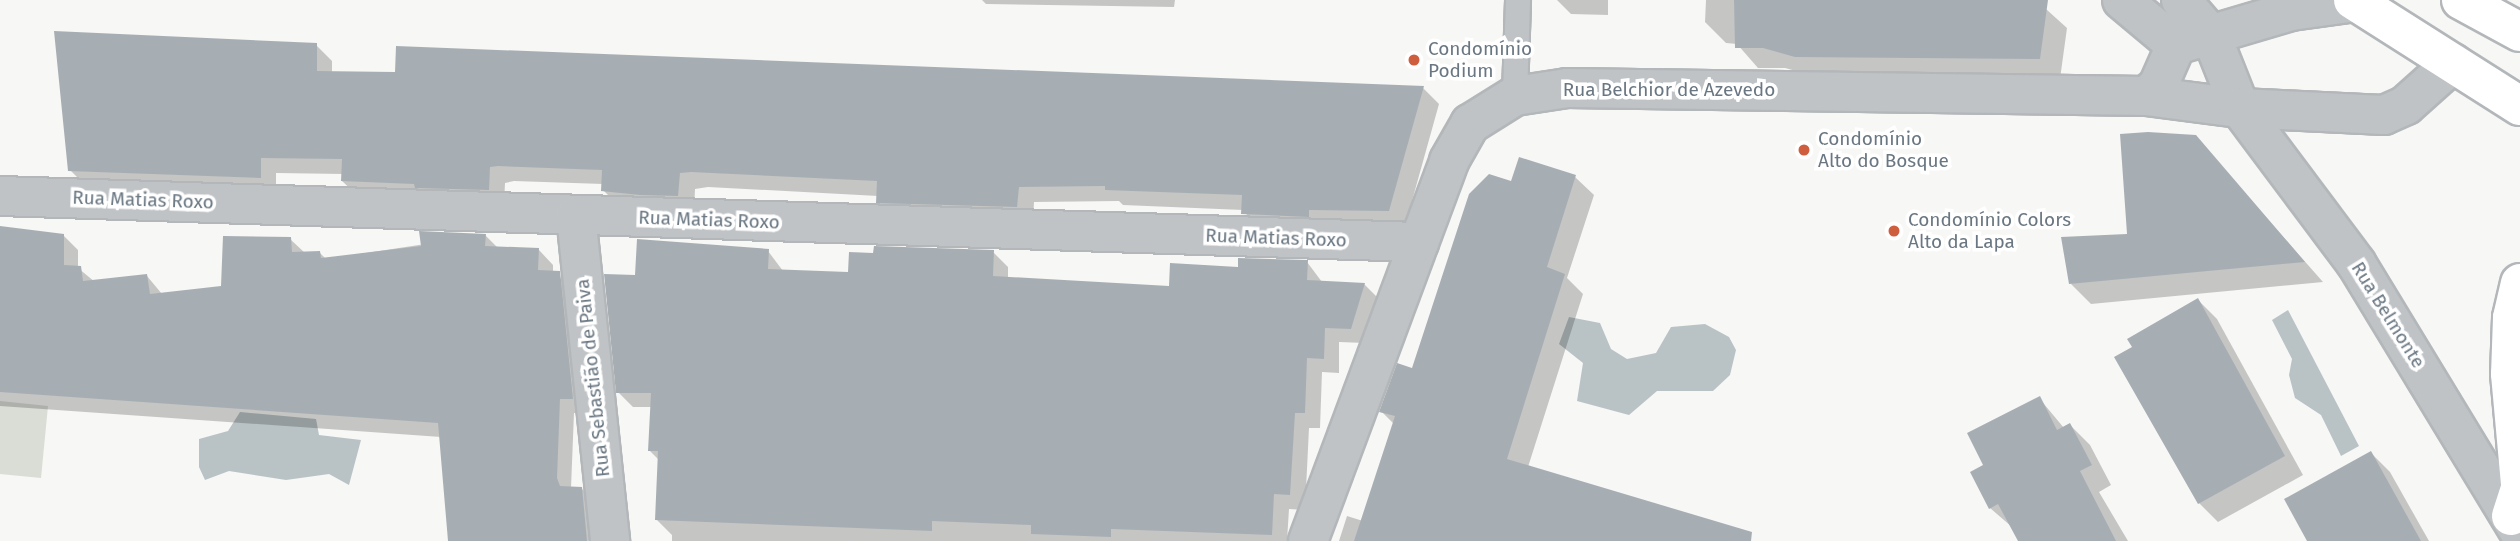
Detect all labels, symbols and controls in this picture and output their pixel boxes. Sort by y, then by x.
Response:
place label: Condomínio Podium [1428,38,1532,82]
marker: Condomínio Podium [1406,52,1422,68]
street label: Rua Belchior de Azevedo [1563,79,1775,101]
place label: Condomínio Alto do Bosque [1818,128,1949,172]
marker: Condomínio Alto do Bosque [1796,142,1812,158]
street label: Rua Matias Roxo [72,186,214,214]
street label: Rua Matias Roxo [638,206,780,234]
place label: Condomínio Colors Alto da Lapa [1908,209,2071,253]
marker: Condomínio Colors Alto da Lapa [1886,223,1902,239]
street label: Rua Matias Roxo [1205,224,1347,252]
street label: Rua Belmonte [2346,258,2430,372]
street label: Rua Sebastião de Paiva [571,278,615,478]

